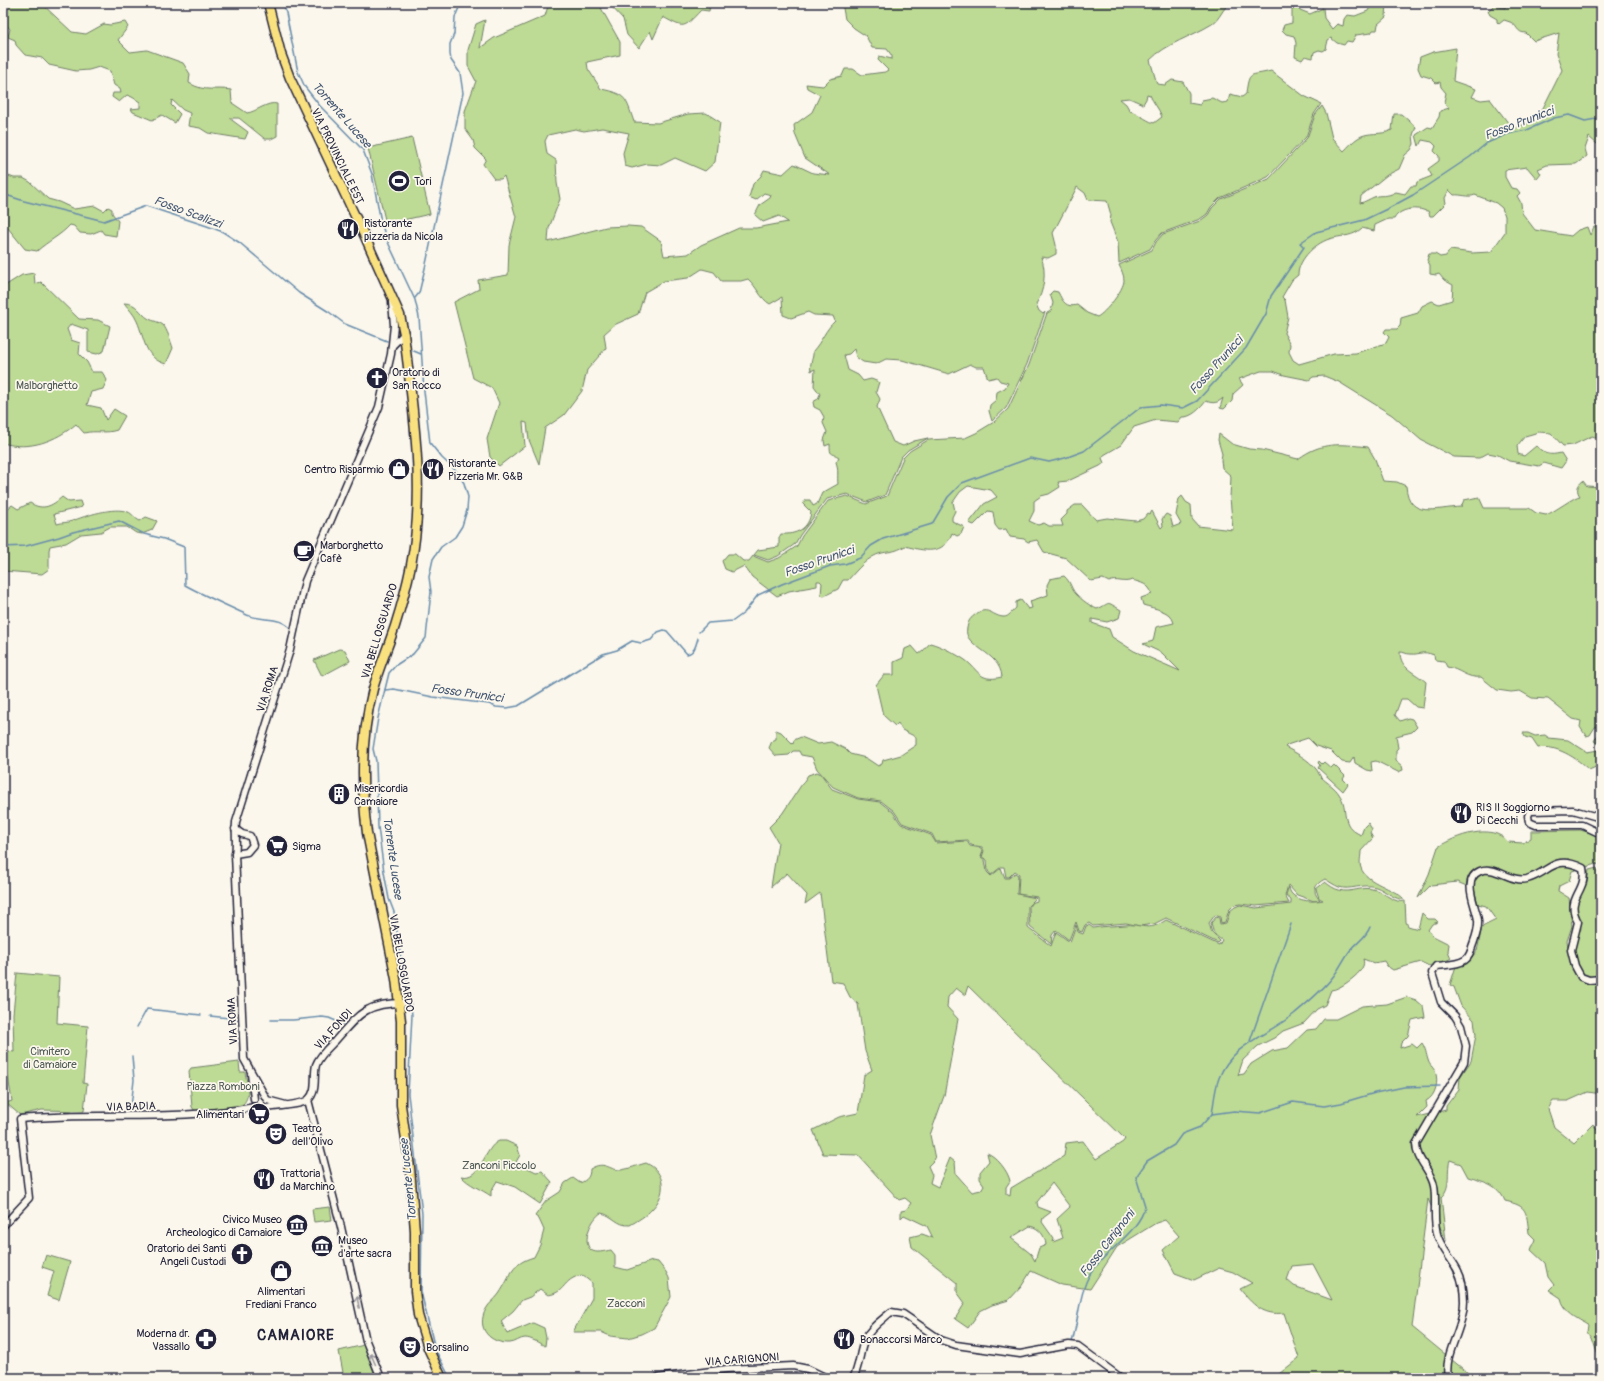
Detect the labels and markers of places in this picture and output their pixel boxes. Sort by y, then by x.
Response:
sports icon: Tori [386,168,412,194]
place label: Tori [414,175,431,188]
restaurant icon: Ristorante pizzeria da Nicola [335,216,361,242]
place label: Ristorante pizzeria da Nicola [364,217,443,243]
church icon: Oratorio di San Rocco [364,365,390,391]
place label: Oratorio di San Rocco [392,366,441,392]
shop icon: Centro Risparmio [386,456,412,482]
restaurant icon: Ristorante Pizzeria Mr. G&B [420,456,446,482]
place label: Ristorante Pizzeria Mr. G&B [448,457,523,483]
place label: Centro Risparmio [304,463,384,476]
cafe icon: Marborghetto Cafè [291,538,317,564]
place label: Marborghetto Cafè [320,539,383,565]
building icon: Misericordia Camaiore [326,781,352,807]
place label: Misericordia Camaiore [354,782,408,808]
restaurant icon: RIS Il Soggiorno Di Cecchi [1448,800,1474,826]
place label: RIS Il Soggiorno Di Cecchi [1476,801,1550,827]
supermarket icon: Sigma [264,833,290,859]
place label: Sigma [292,840,321,853]
supermarket icon: Alimentari [246,1101,272,1127]
place label: Alimentari [196,1108,244,1121]
theatre icon: Teatro dell'Olivo [263,1121,289,1147]
place label: Teatro dell'Olivo [292,1122,333,1148]
restaurant icon: Trattoria da Marchino [251,1166,277,1192]
place label: Trattoria da Marchino [280,1167,335,1193]
museum icon: Civico Museo Archeologico di Camaiore [284,1212,310,1238]
place label: Civico Museo Archeologico di Camaiore [165,1213,283,1239]
museum icon: Museo d'arte sacra [309,1233,335,1259]
place label: Museo d'arte sacra [338,1234,392,1260]
church icon: Oratorio dei Santi Angeli Custodi [229,1241,255,1267]
place label: Oratorio dei Santi Angeli Custodi [147,1242,226,1268]
shop icon: Alimentari Frediani Franco [268,1258,294,1284]
place label: Alimentari Frediani Franco [245,1285,317,1311]
pharmacy icon: Moderna dr. Vassallo [193,1326,219,1352]
restaurant icon: Bonaccorsi Marco [831,1326,857,1352]
place label: Moderna dr. Vassallo [137,1327,190,1353]
place label: Bonaccorsi Marco [860,1333,942,1346]
theatre icon: Borsalino [397,1334,423,1360]
place label: Borsalino [426,1341,469,1354]

